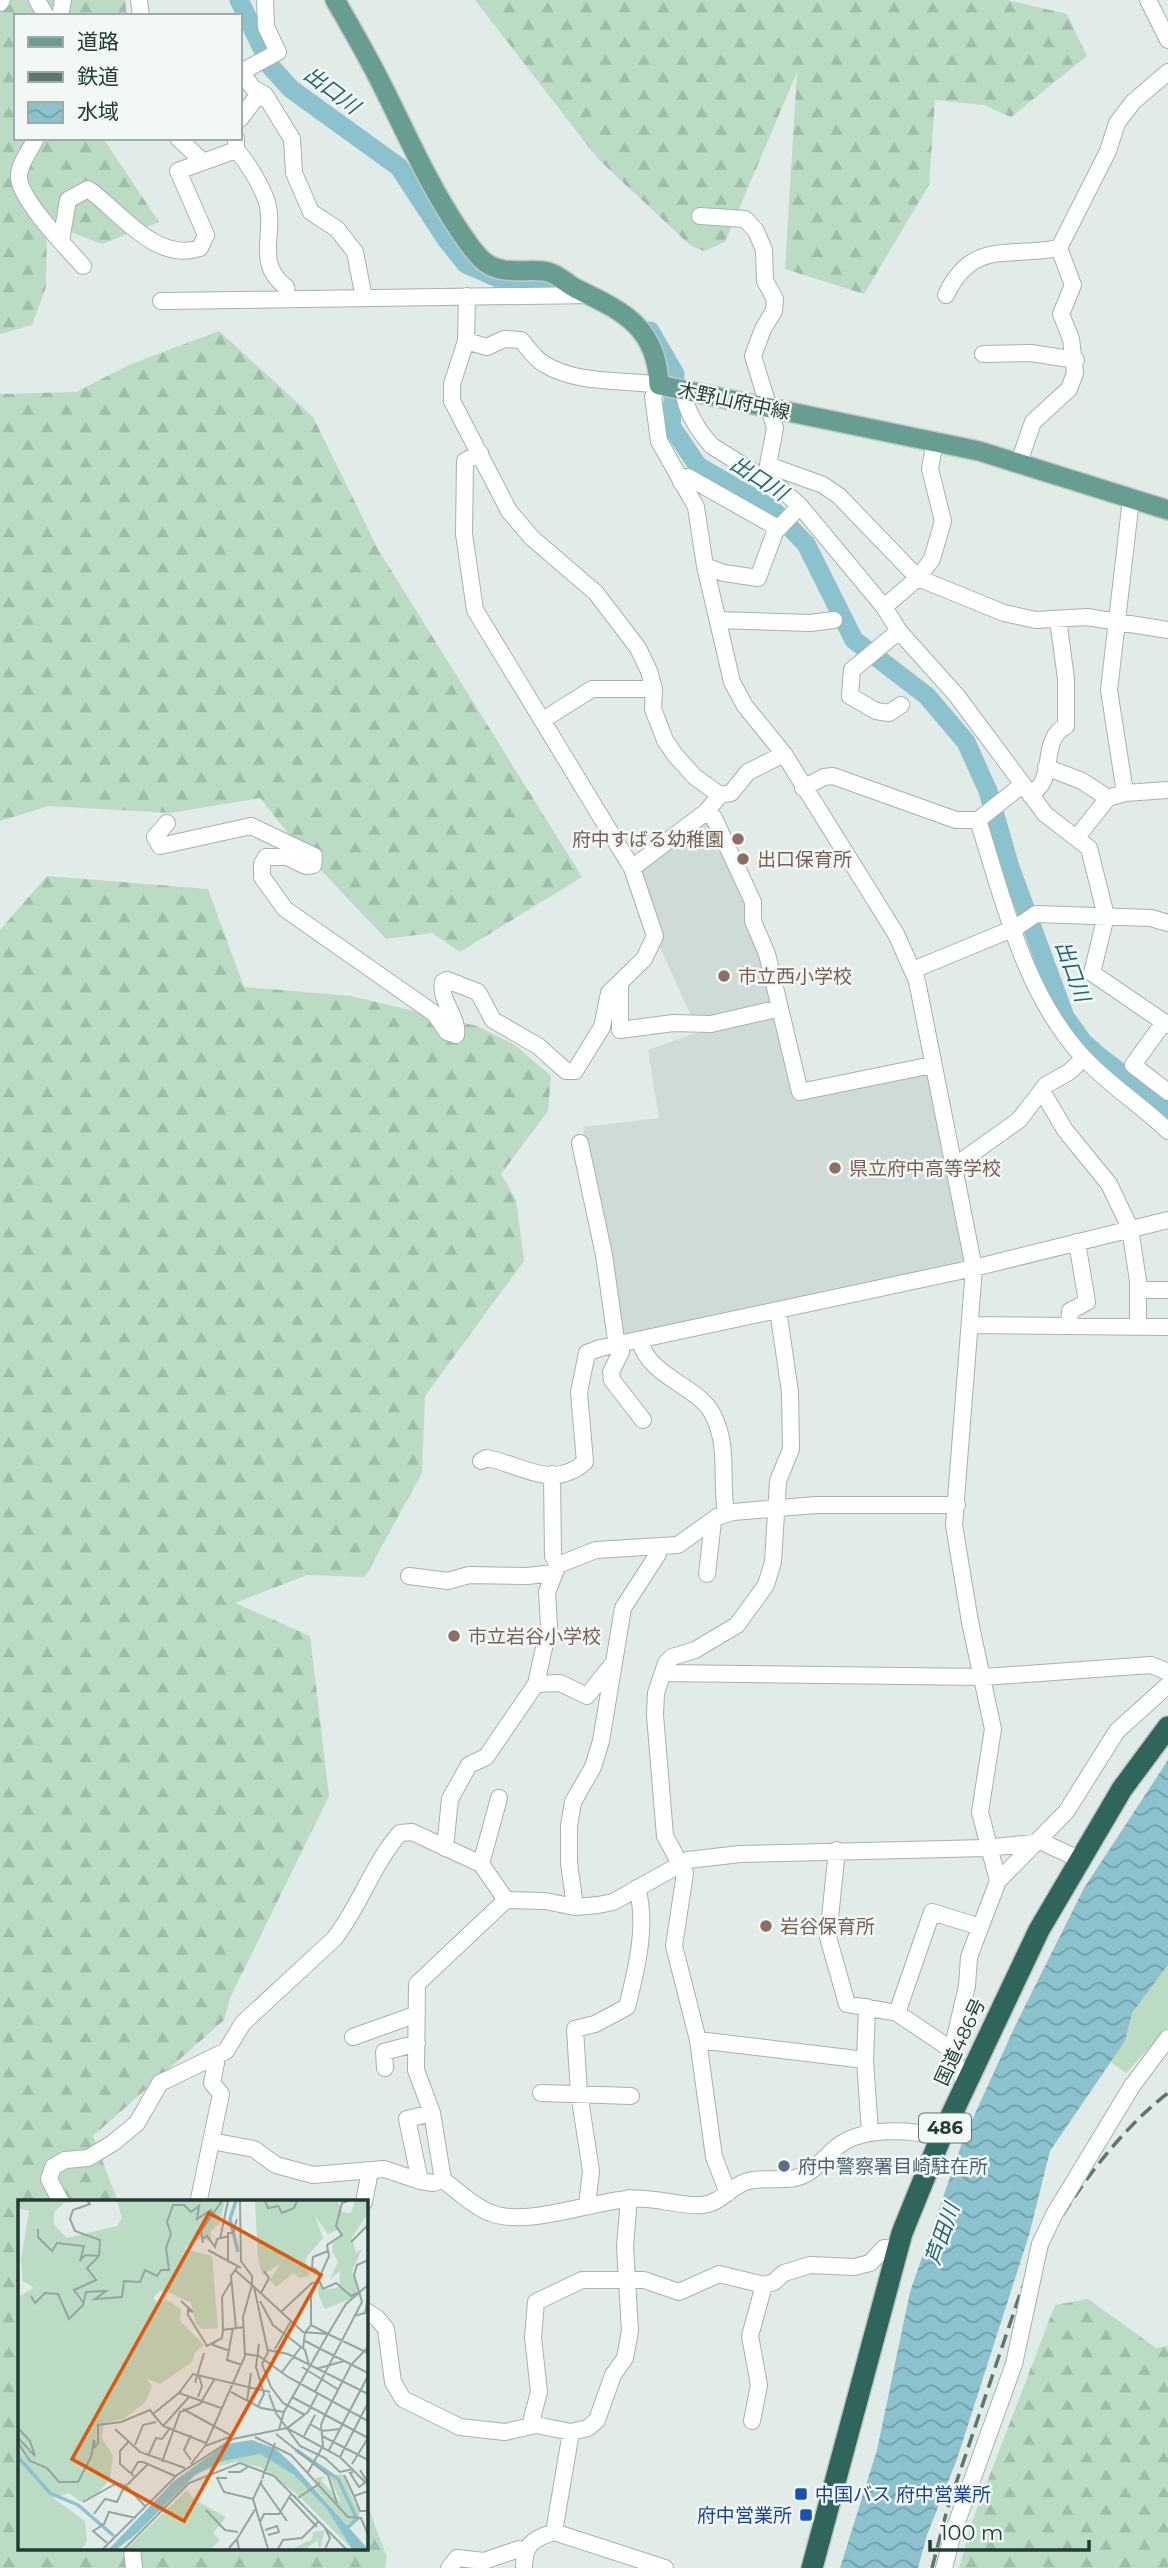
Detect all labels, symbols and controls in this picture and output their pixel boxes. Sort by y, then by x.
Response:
legend [14,14,242,140]
text: 道路 [77,29,119,54]
water label: 出口川 [299,61,366,120]
text: 鉄道 [77,64,119,89]
text: 水域 [77,99,119,124]
street label: 木野山府中線 [676,378,792,424]
water label: 出口川 [726,450,794,507]
place label: 府中すばる幼稚園 [572,828,724,851]
marker: 府中すばる幼稚園 [730,831,746,847]
place label: 出口保育所 [757,848,852,871]
marker: 出口保育所 [735,851,751,867]
water label: 出口川 [1050,937,1096,1007]
place label: 市立西小学校 [738,965,852,988]
marker: 市立西小学校 [716,968,732,984]
place label: 県立府中高等学校 [849,1157,1001,1180]
marker: 県立府中高等学校 [827,1160,843,1176]
place label: 市立岩谷小学校 [468,1625,601,1648]
marker: 市立岩谷小学校 [446,1628,462,1644]
place label: 岩谷保育所 [780,1915,875,1938]
marker: 岩谷保育所 [758,1918,774,1934]
street label: 国道486号 [930,1995,990,2089]
road number: 486 [919,2114,971,2142]
place label: 府中警察署目崎駐在所 [798,2155,988,2178]
marker: 府中警察署目崎駐在所 [776,2158,792,2174]
water label: 芦田川 [920,2198,965,2268]
inset map [18,2200,368,2550]
place label: 中国バス 府中営業所 [815,2483,991,2506]
marker: 中国バス 府中営業所 [793,2486,809,2502]
place label: 府中営業所 [697,2504,792,2527]
marker: 府中営業所 [798,2507,814,2523]
scale bar [930,2508,1089,2552]
text: 100 m [940,2520,1003,2545]

